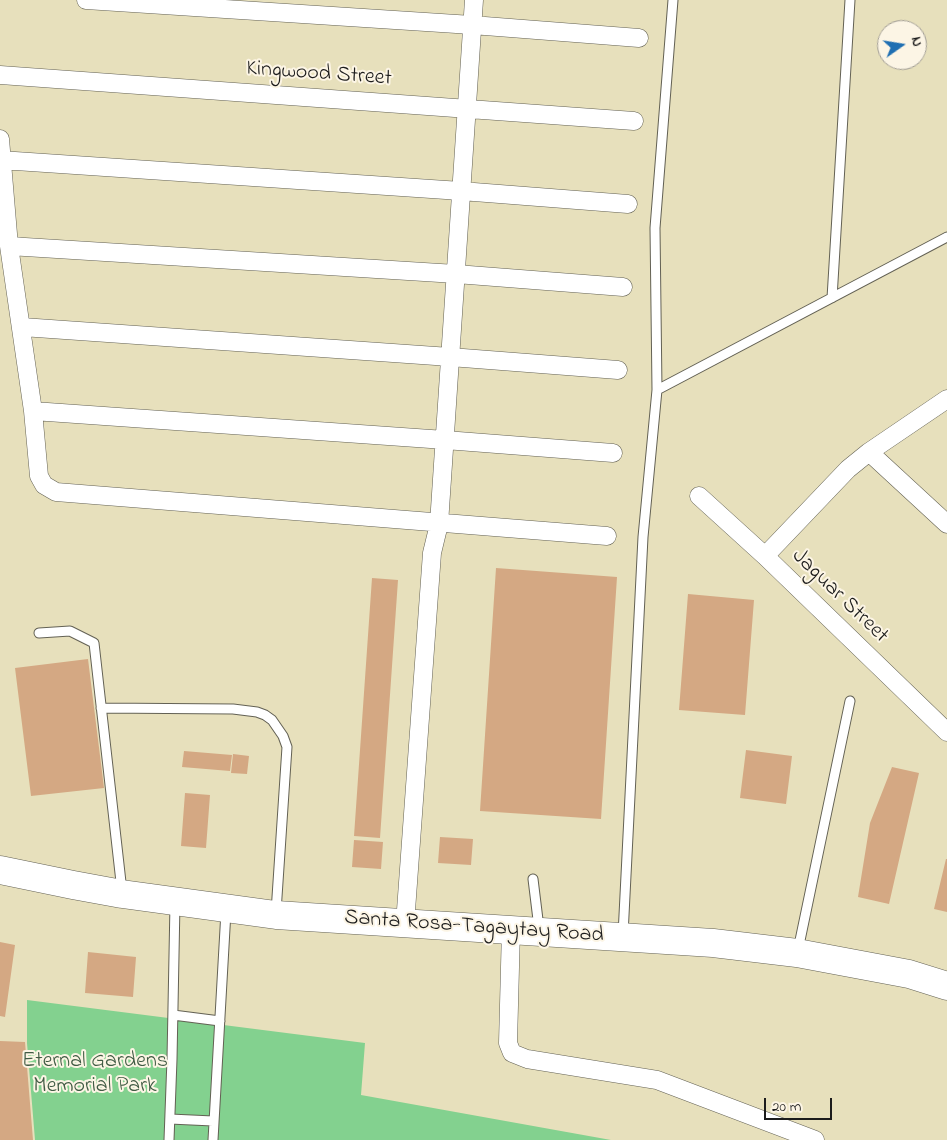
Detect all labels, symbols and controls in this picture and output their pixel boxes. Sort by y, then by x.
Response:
north arrow [877,20,927,70]
text: N [905,35,927,49]
street label: Kingwood Street [245,57,393,93]
street label: Jaguar Street [785,544,893,650]
street label: Santa Rosa-Tagaytay Road [343,906,605,950]
park label: Eternal Gardens Memorial Park [22,1049,168,1100]
scale bar [767,1088,834,1120]
text: 20 m [772,1096,801,1118]

